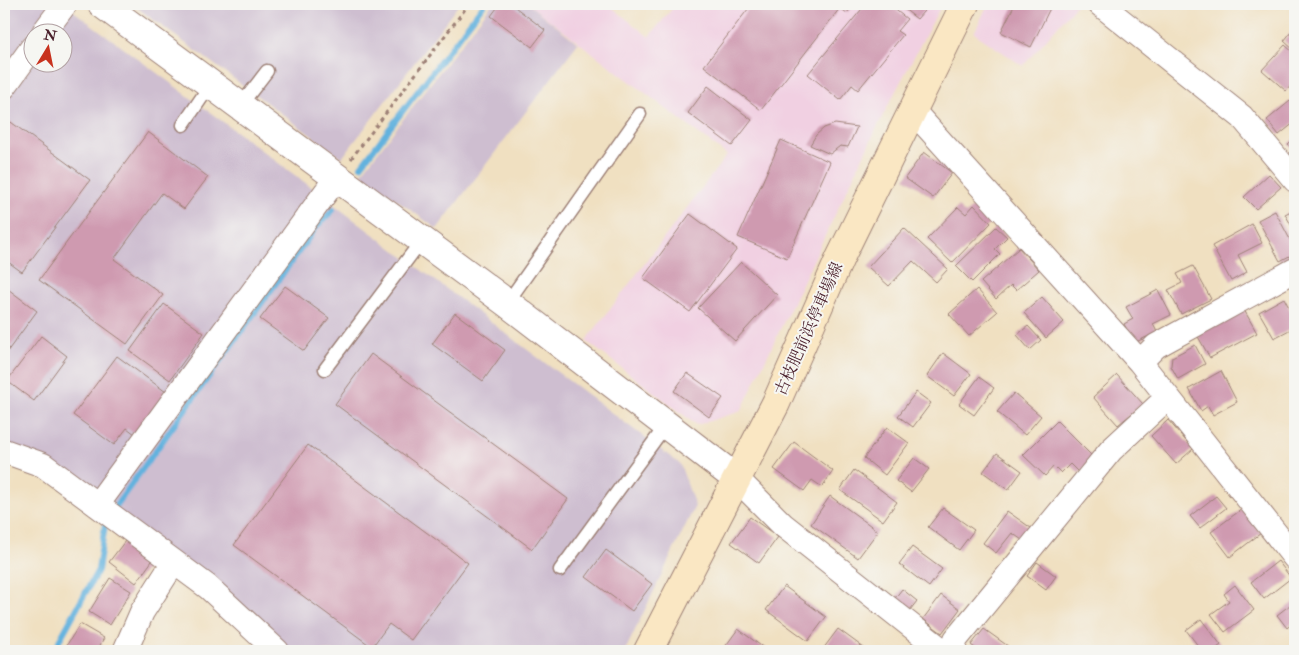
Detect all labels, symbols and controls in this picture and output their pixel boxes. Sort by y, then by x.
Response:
north arrow [22,22,72,72]
text: N [42,26,58,45]
street label: 古枝肥前浜停車場線 [771,259,847,399]

